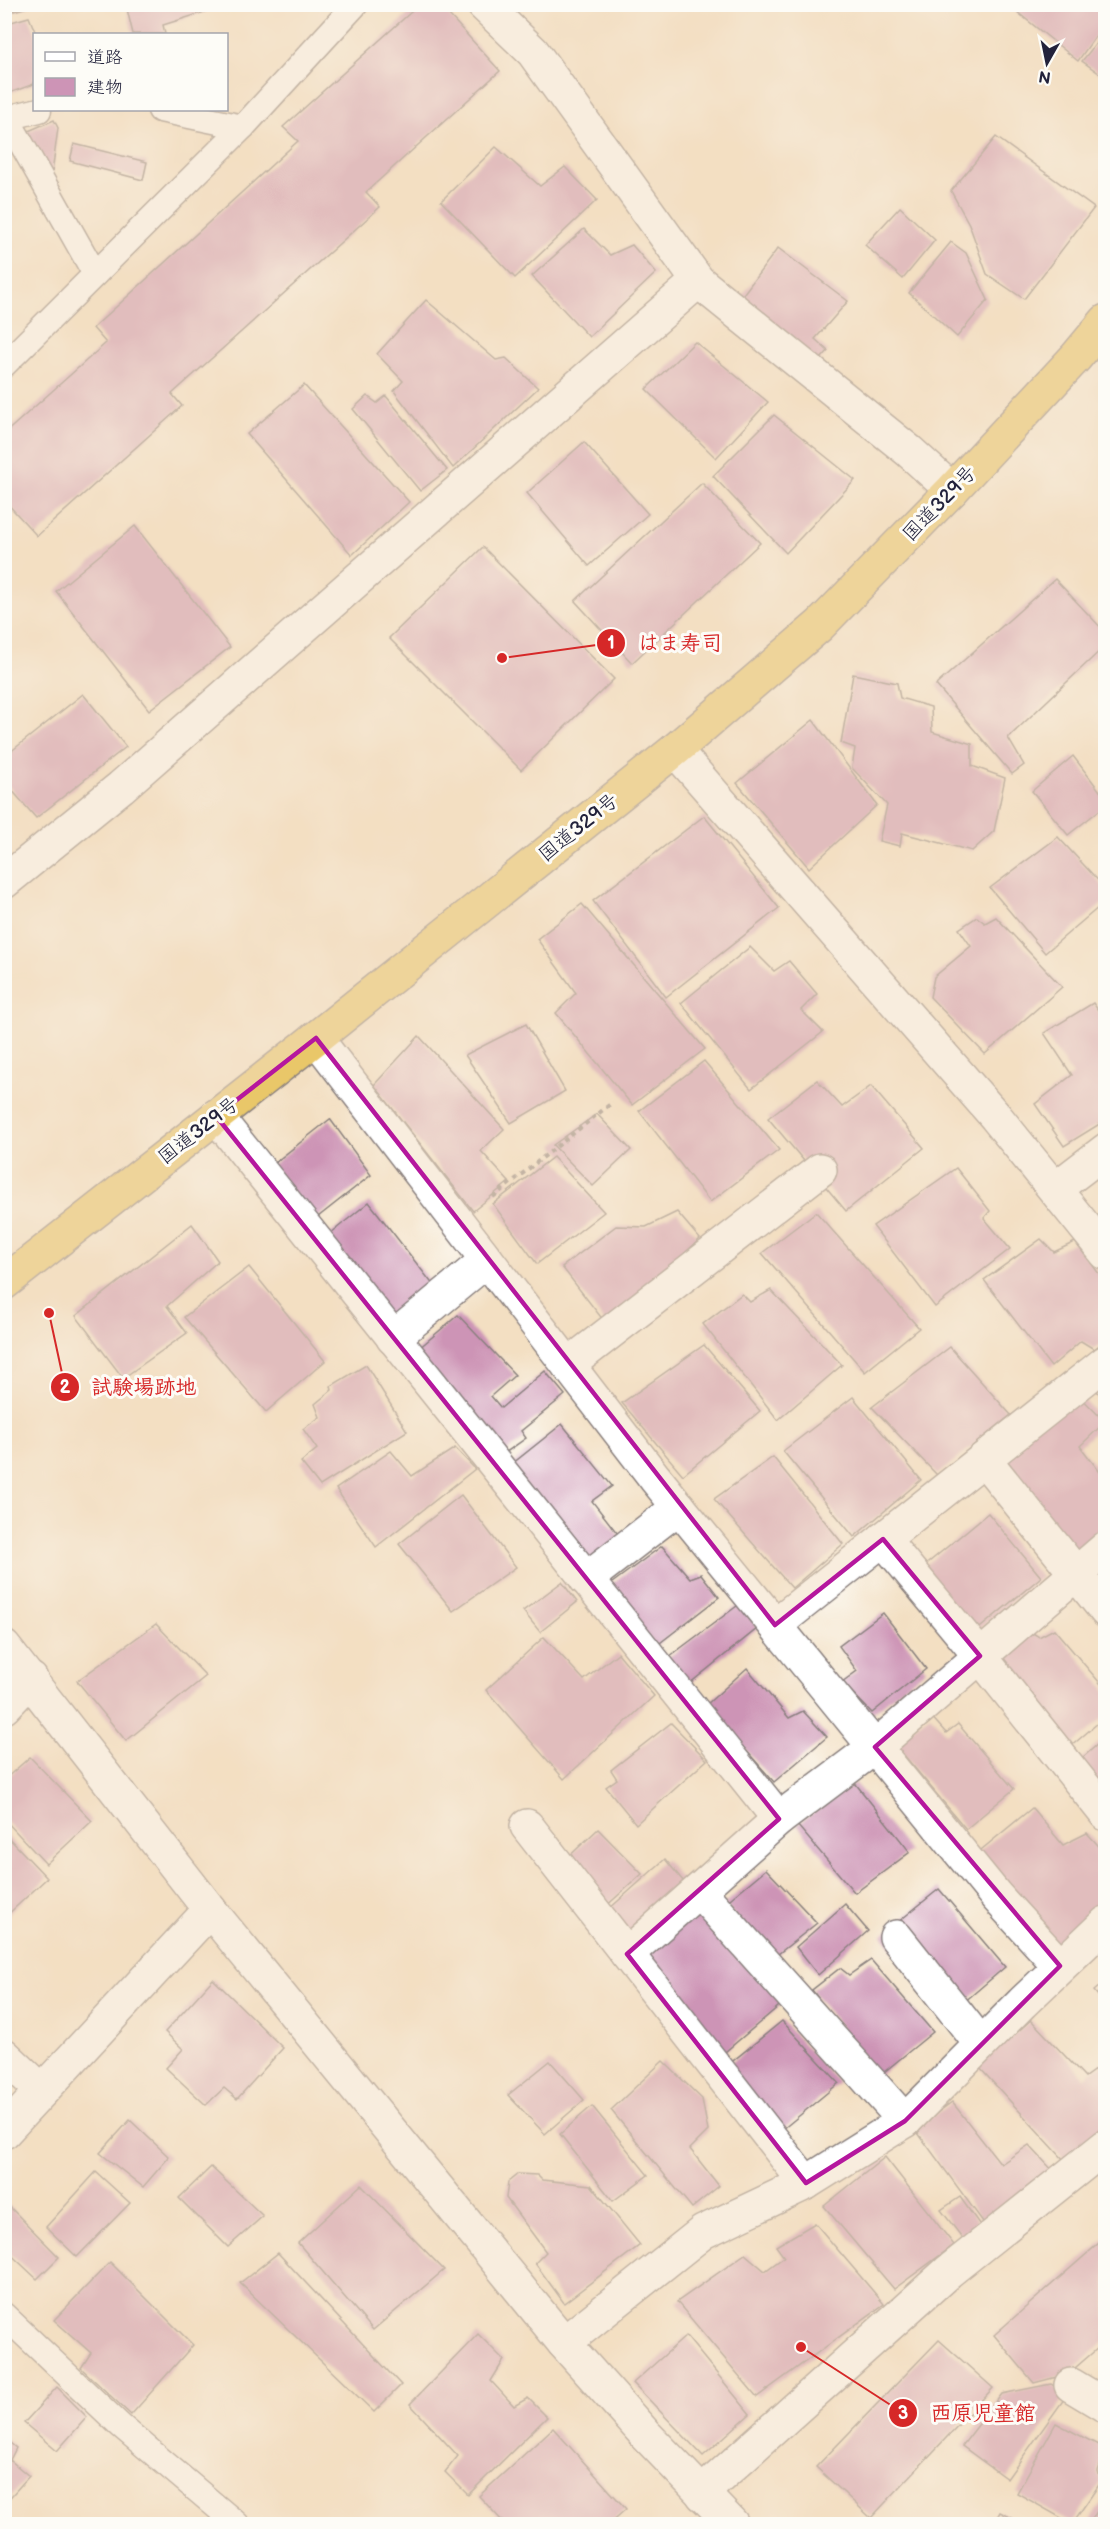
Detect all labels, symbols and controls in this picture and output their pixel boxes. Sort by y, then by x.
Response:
legend [33,33,228,111]
north arrow [1017,33,1077,93]
text: 道路 [87,47,123,68]
text: N [1037,66,1052,87]
text: 建物 [87,77,123,98]
street label: 国道329号 [898,461,982,546]
callout: はま寿司 [596,623,734,662]
text: はま寿司 [638,631,722,656]
text: 1 [607,633,615,654]
street label: 国道329号 [534,788,623,867]
street label: 国道329号 [154,1092,244,1170]
callout: 試験場跡地 [50,1367,209,1406]
text: 試験場跡地 [92,1375,197,1400]
text: 2 [60,1377,71,1398]
callout: 西原児童館 [888,2393,1047,2432]
text: 西原児童館 [931,2401,1036,2426]
text: 3 [898,2403,908,2424]

